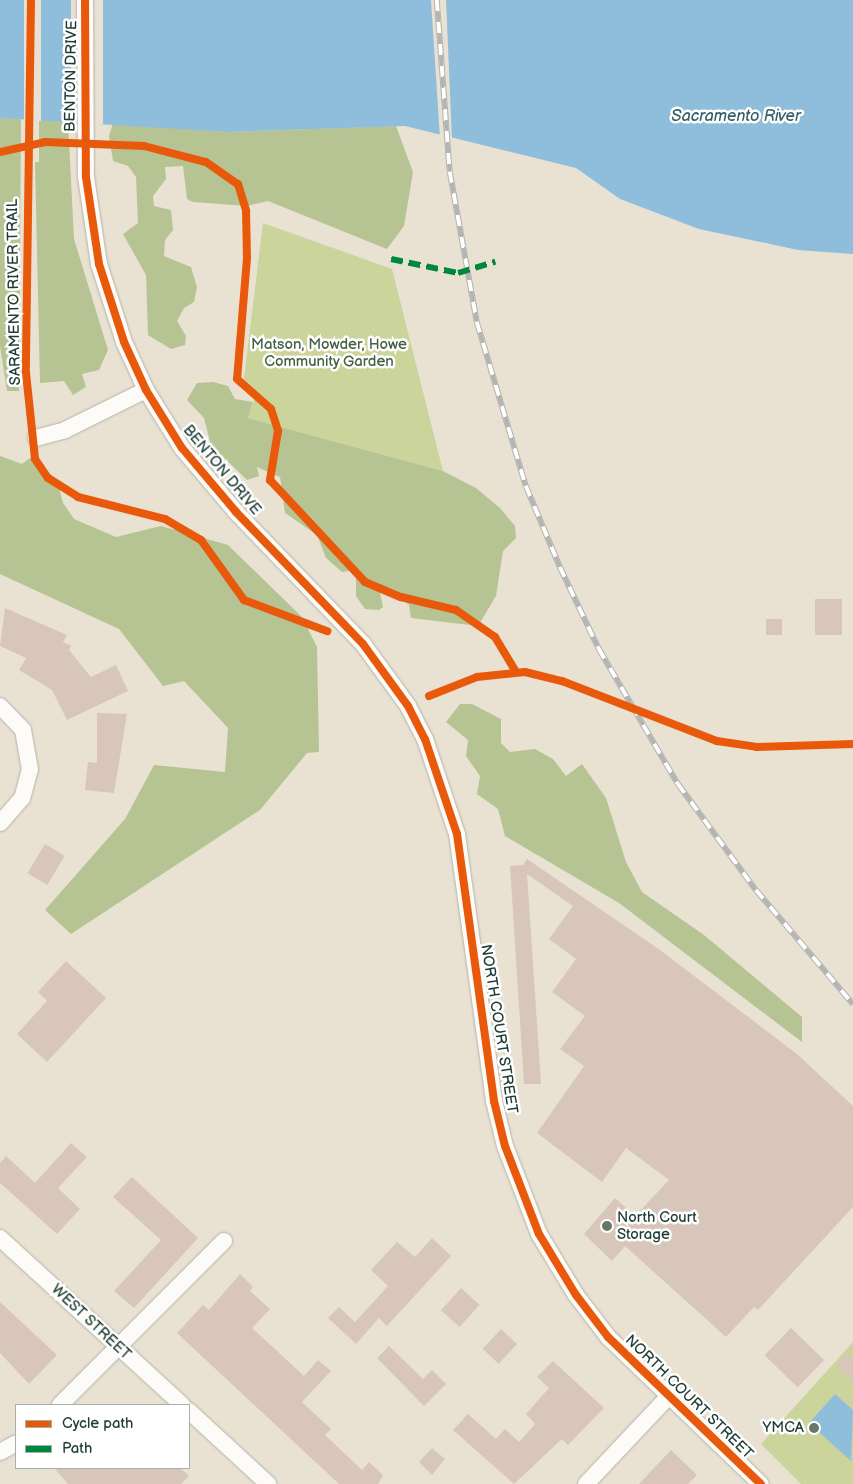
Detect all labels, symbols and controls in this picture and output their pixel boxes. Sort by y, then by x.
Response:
street label: BENTON DRIVE [61,20,81,132]
water label: Sacramento River [671,107,801,127]
street label: SARAMENTO RIVER TRAIL [3,198,25,386]
park label: Matson, Mowder, Howe Community Garden [251,335,407,370]
street label: BENTON DRIVE [179,421,265,519]
street label: NORTH COURT STREET [477,943,521,1115]
place label: North Court Storage [617,1208,697,1243]
marker: North Court Storage [601,1220,613,1232]
street label: WEST STREET [47,1280,135,1364]
street label: NORTH COURT STREET [621,1331,757,1463]
legend [15,1404,190,1469]
text: Cycle path [62,1414,133,1433]
place label: YMCA [762,1419,804,1437]
marker: YMCA [808,1422,820,1434]
text: Path [62,1439,92,1458]

